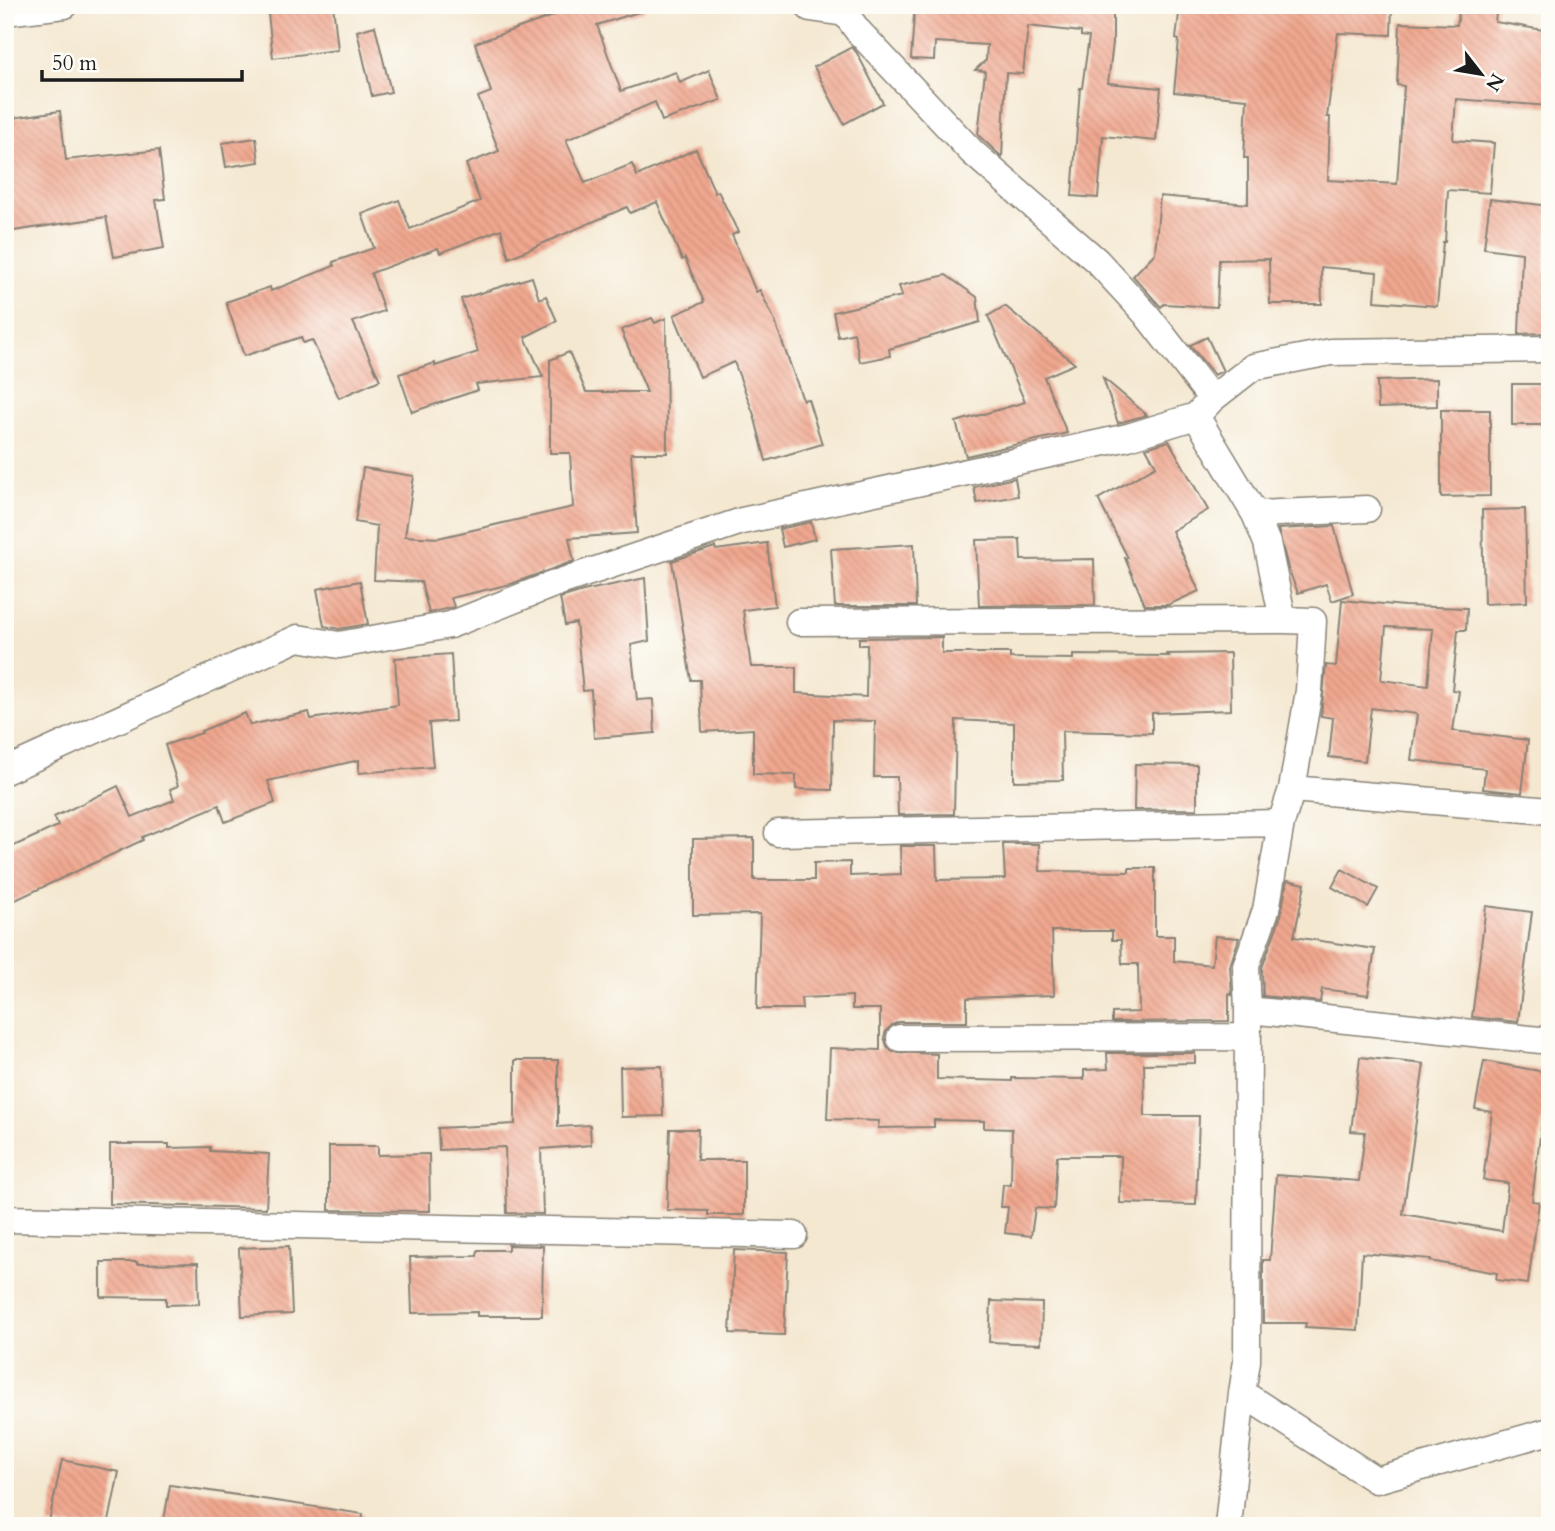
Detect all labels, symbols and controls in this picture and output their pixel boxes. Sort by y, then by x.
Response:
scale bar [42,38,242,82]
north arrow [1446,38,1516,108]
text: 50 m [52,49,97,78]
text: N [1479,68,1510,96]

